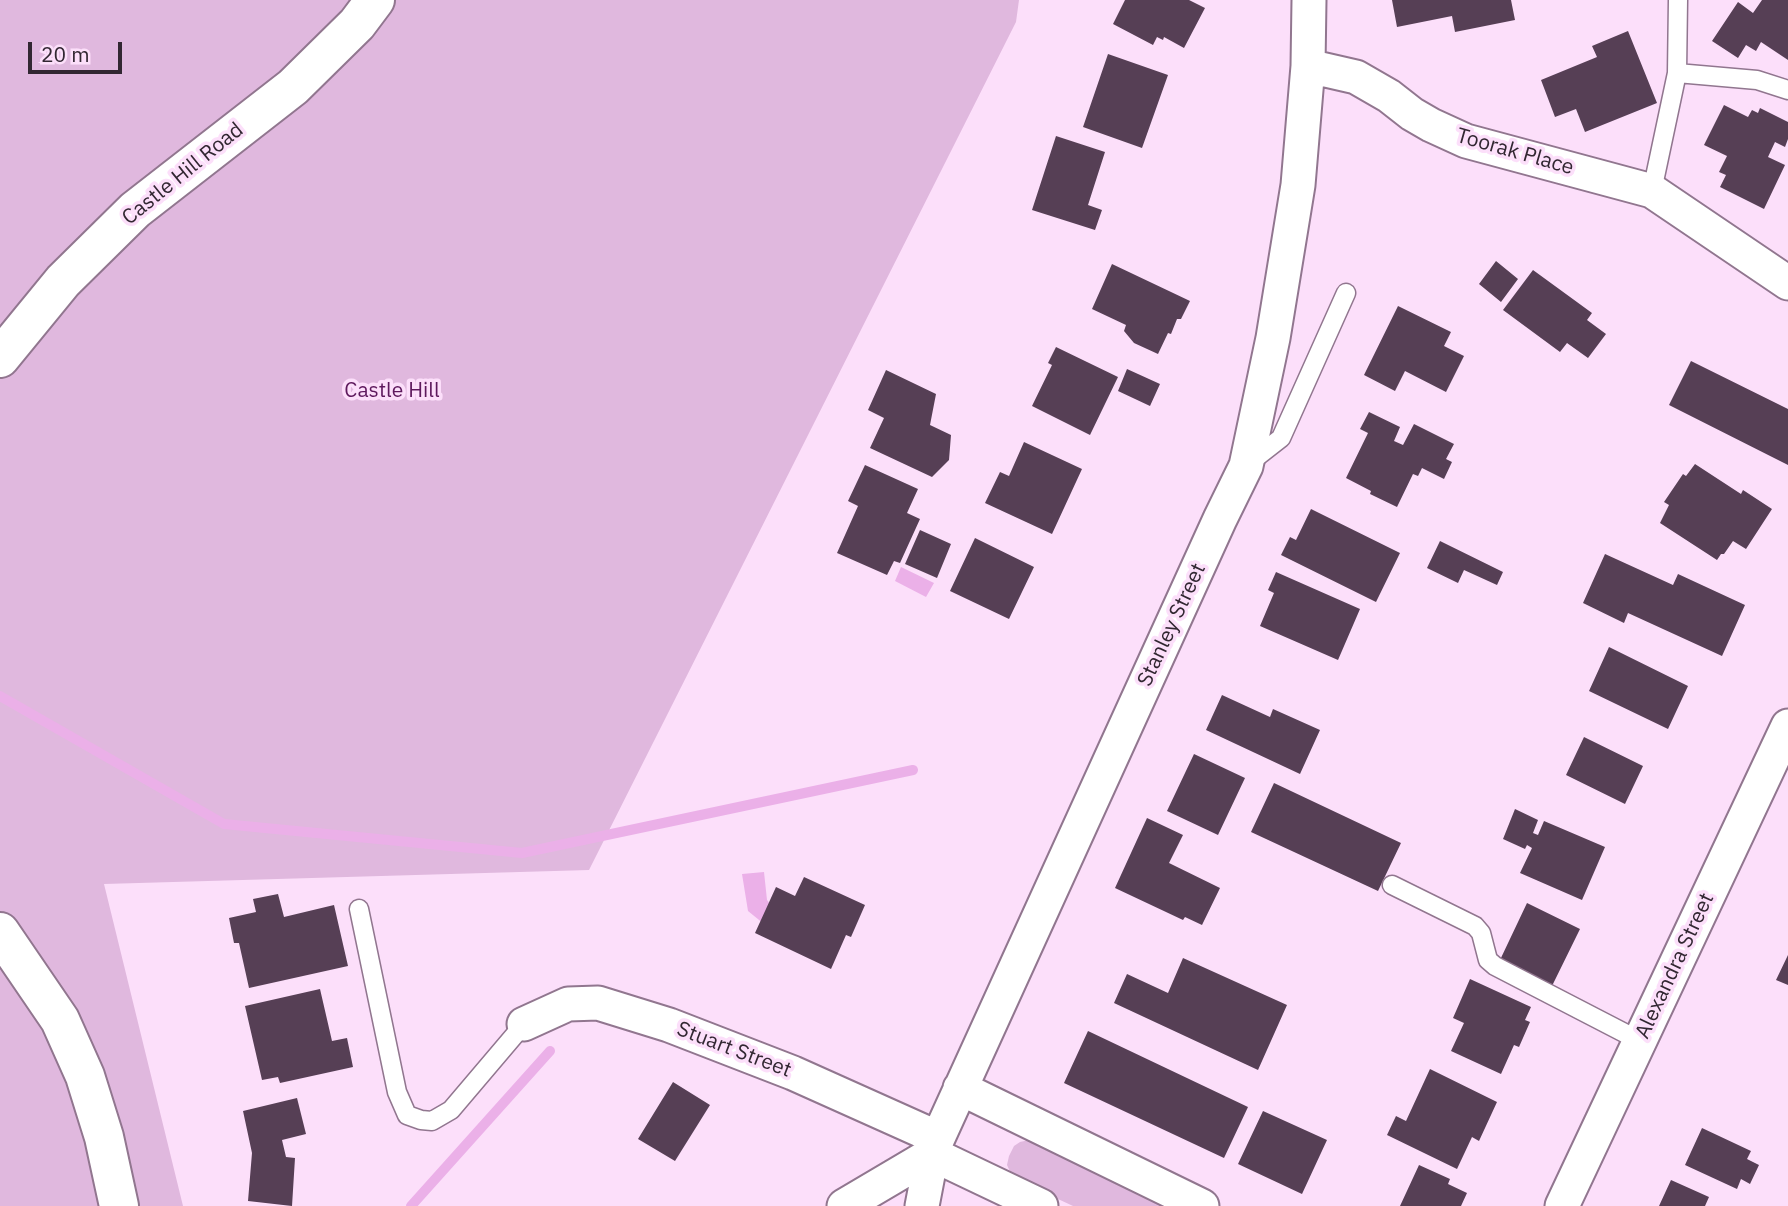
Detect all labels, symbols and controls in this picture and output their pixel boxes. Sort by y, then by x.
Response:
scale bar [32,28,126,72]
text: 20 m [41,40,90,68]
street label: Castle Hill Road [117,117,249,231]
street label: Toorak Place [1454,123,1576,181]
park label: Castle Hill [344,378,440,404]
street label: Stanley Street [1133,559,1211,691]
street label: Alexandra Street [1630,889,1720,1043]
street label: Stuart Street [673,1017,795,1083]

